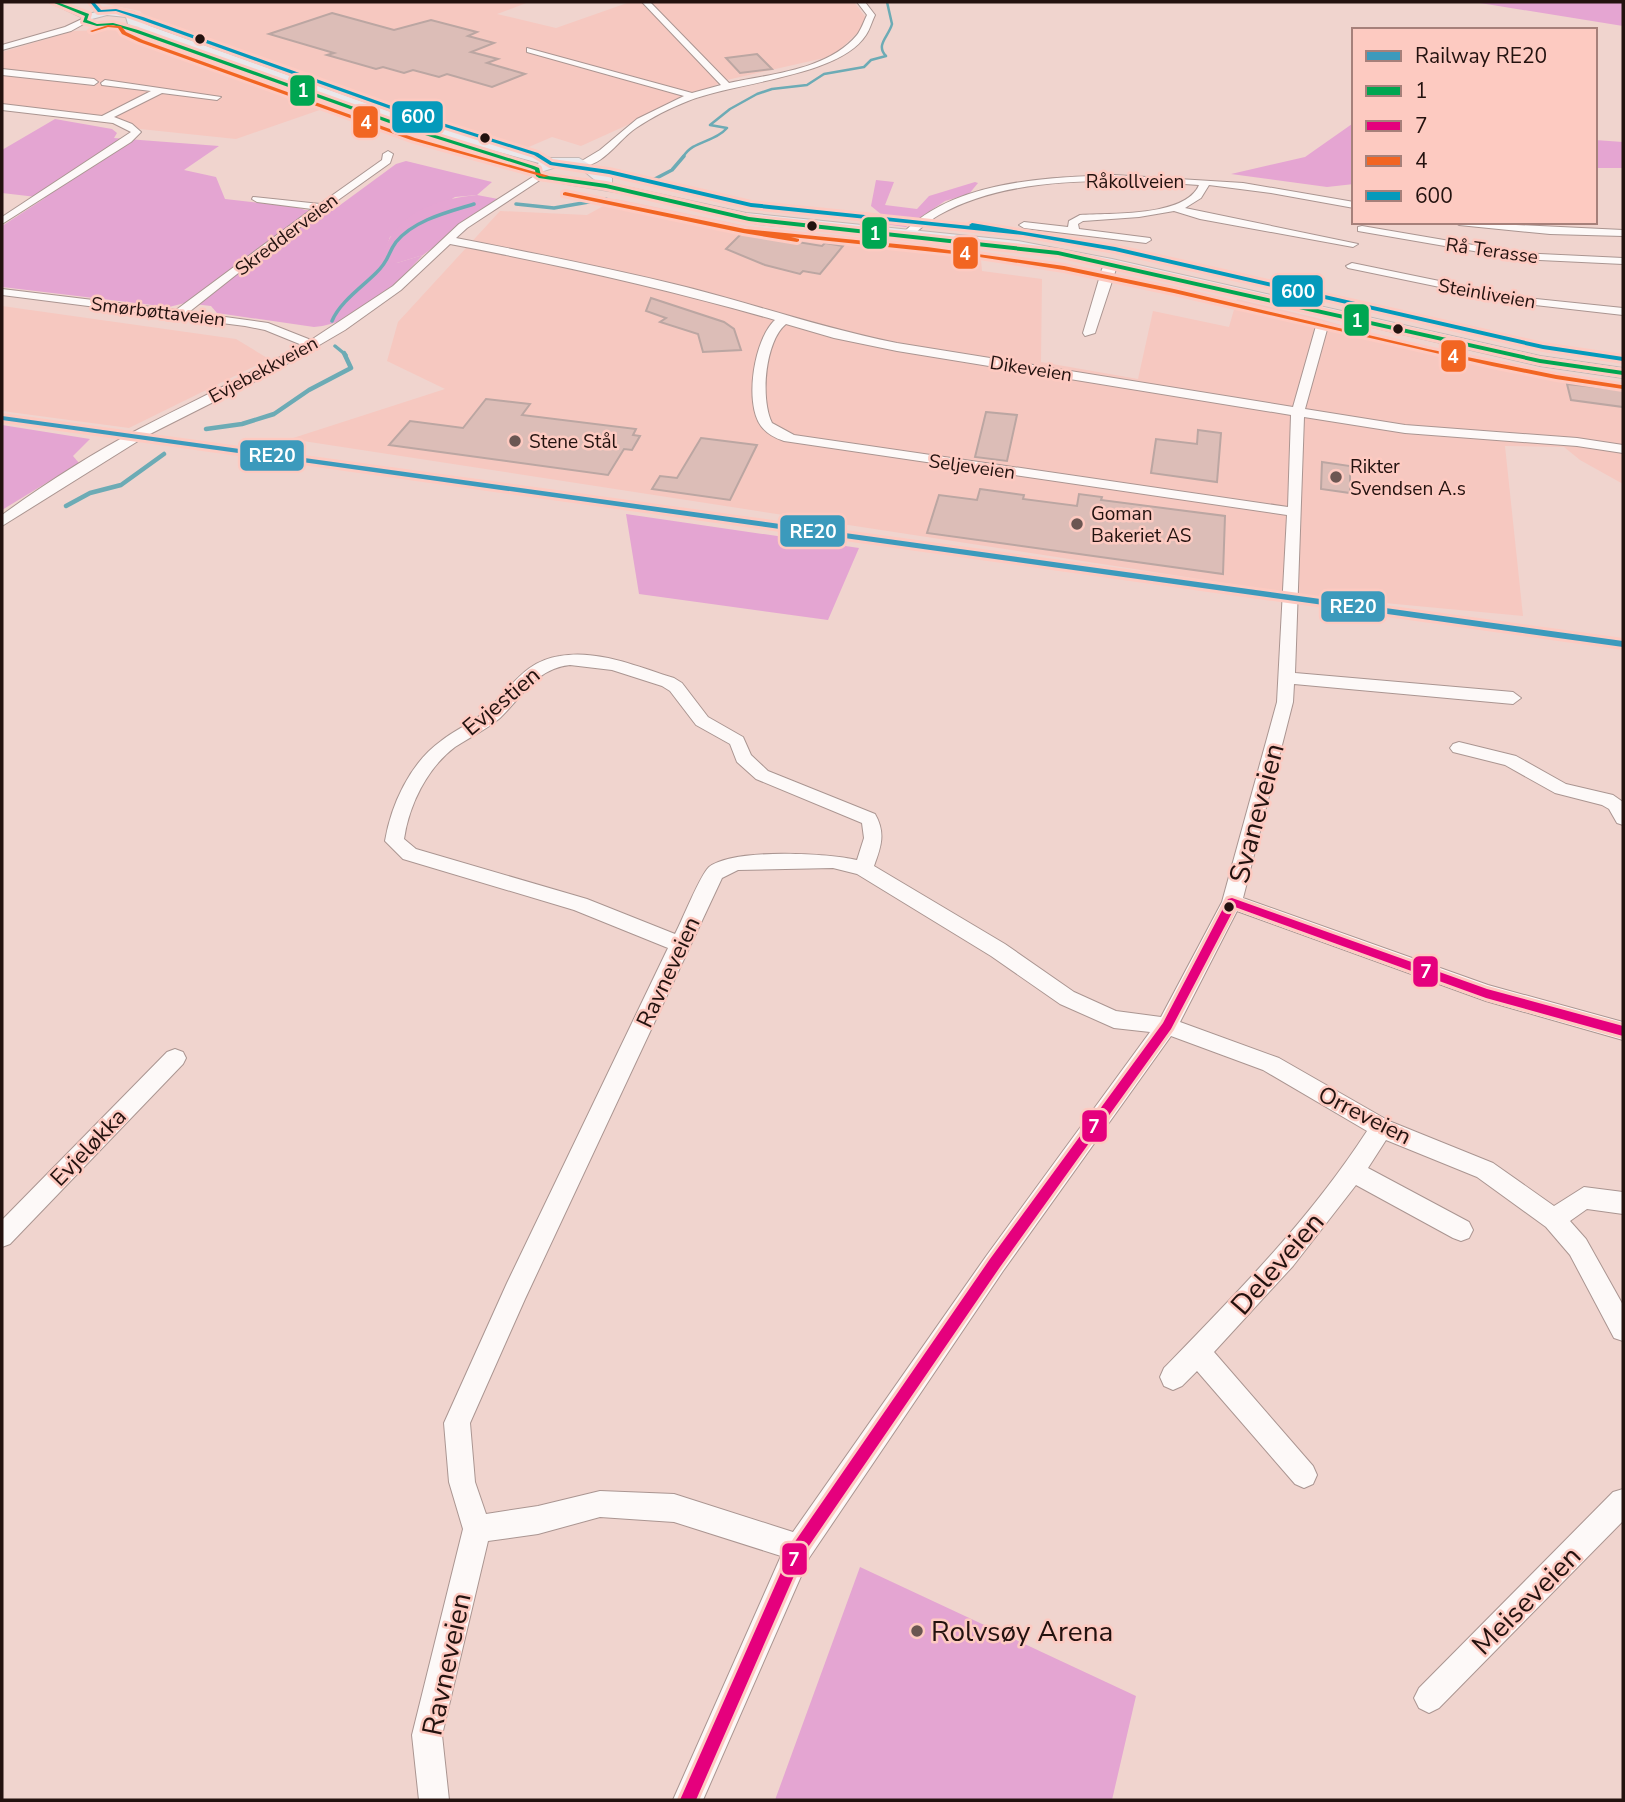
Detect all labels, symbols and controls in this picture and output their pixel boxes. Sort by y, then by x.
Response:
legend [1352,28,1597,224]
unlabelled marker [193,32,207,46]
text: Railway RE20 [1415,42,1547,70]
line badge: 1 [289,74,316,107]
text: 1 [1415,77,1428,105]
text: 1 [297,78,309,104]
line badge: 600 [391,100,444,134]
text: 600 [401,104,435,130]
line badge: 4 [352,105,379,139]
text: 4 [360,110,372,136]
text: 7 [1415,112,1428,140]
unlabelled marker [478,131,492,145]
text: 4 [1415,147,1428,175]
street label: Råkollveien [1086,169,1184,195]
text: 600 [1415,182,1453,210]
street label: Skredderveien [230,188,343,282]
line badge: 1 [861,216,888,250]
unlabelled marker [805,219,819,233]
text: 1 [869,221,881,247]
street label: Rå Terasse [1444,232,1540,270]
line badge: 4 [952,236,979,270]
text: 4 [959,241,971,267]
street label: Steinliveien [1436,273,1538,315]
line badge: 600 [1271,274,1324,308]
text: 600 [1281,279,1315,305]
street label: Smørbøttaveien [89,291,226,333]
line badge: 1 [1343,303,1370,337]
text: 1 [1351,308,1363,334]
unlabelled marker [1391,322,1405,336]
street label: Evjebekkveien [204,330,323,410]
line badge: 4 [1440,339,1467,373]
text: 4 [1447,344,1459,370]
street label: Dikeveien [988,350,1074,388]
place label: Stene Stål [529,429,617,455]
marker: Stene Stål [507,433,523,449]
line badge: RE20 [239,439,305,472]
text: RE20 [248,443,296,469]
street label: Seljeveien [927,448,1017,486]
place label: Rikter Svendsen A.s [1350,454,1466,502]
marker: Rikter Svendsen A.s [1328,469,1344,485]
place label: Goman Bakeriet AS [1091,501,1192,549]
line badge: RE20 [779,514,846,548]
marker: Goman Bakeriet AS [1069,516,1085,532]
text: RE20 [789,519,837,545]
line badge: RE20 [1320,590,1386,623]
text: RE20 [1329,594,1377,620]
street label: Evjestien [456,660,547,743]
street label: Svaneveien [1220,739,1294,887]
unlabelled marker [1222,900,1236,914]
street label: Ravneveien [629,912,708,1033]
line badge: 7 [1412,955,1439,988]
text: 7 [1420,959,1432,985]
street label: Orreveien [1313,1079,1417,1152]
street label: Evjeløkka [43,1102,133,1193]
line badge: 7 [1081,1109,1108,1143]
text: 7 [1088,1114,1100,1140]
street label: Deleveien [1222,1204,1333,1323]
street label: Meiseveien [1464,1538,1590,1664]
line badge: 7 [781,1542,808,1576]
text: 7 [788,1547,800,1573]
street label: Ravneveien [413,1589,481,1739]
place label: Rolvsøy Arena [931,1613,1113,1651]
marker: Rolvsøy Arena [909,1623,925,1639]

